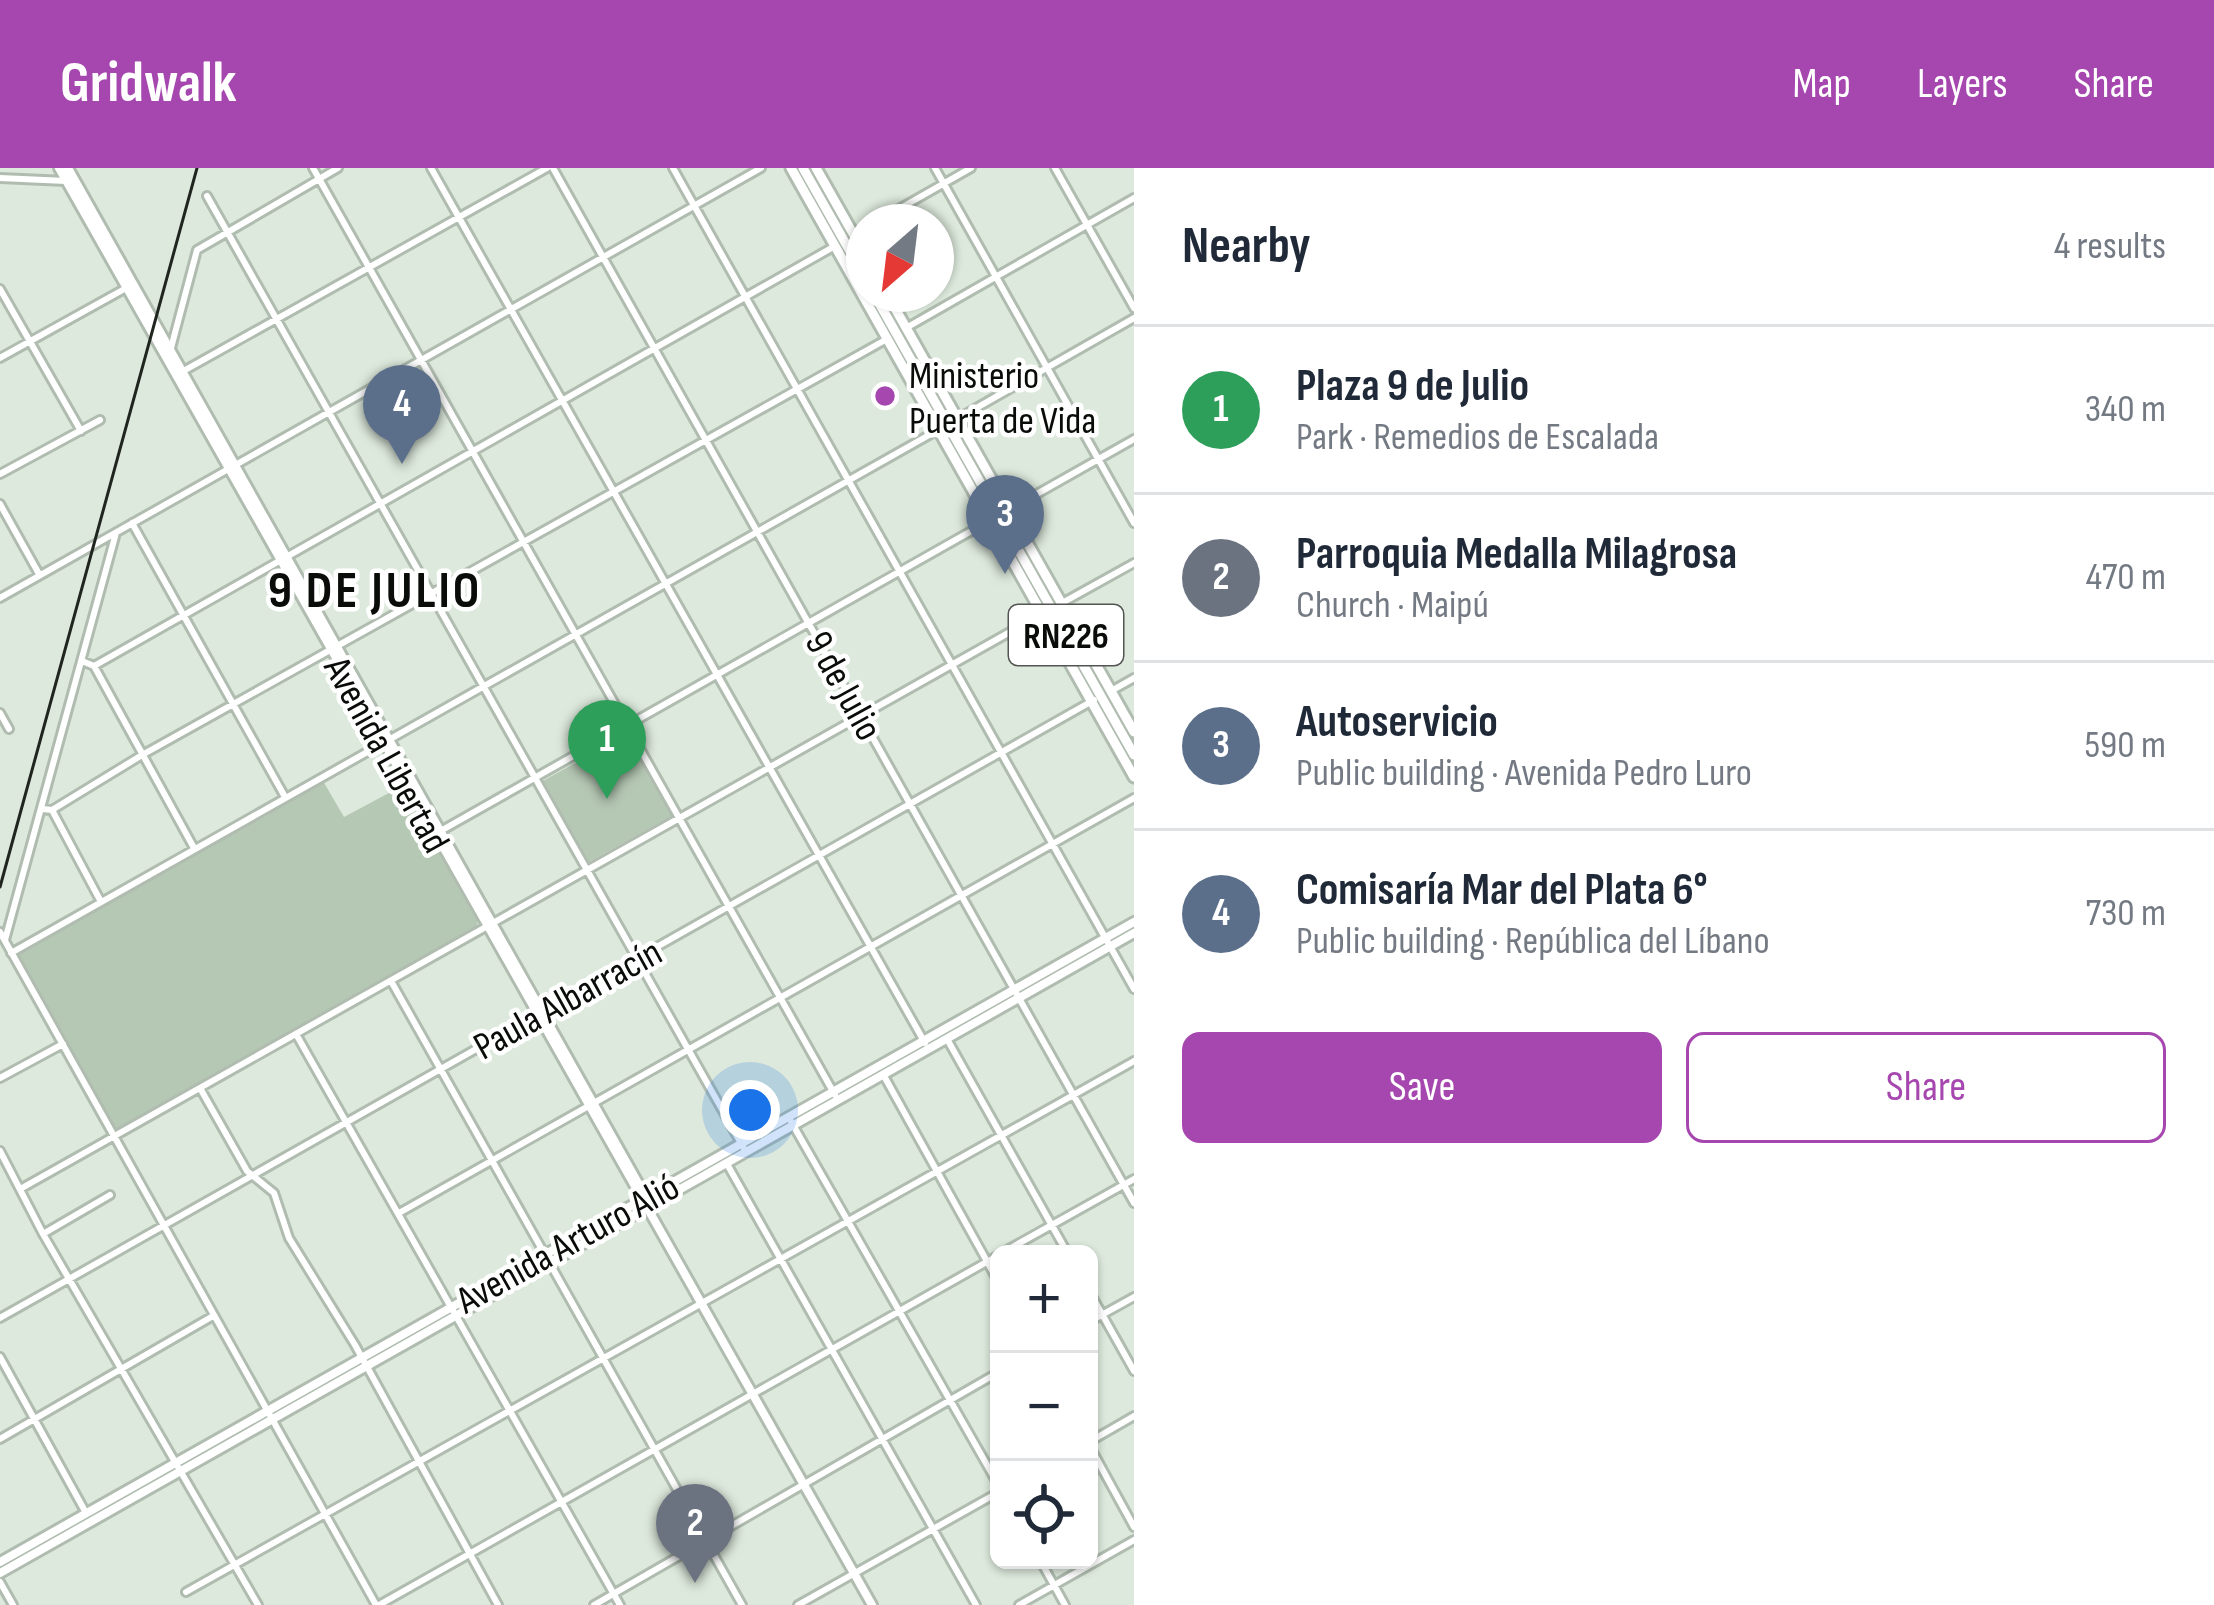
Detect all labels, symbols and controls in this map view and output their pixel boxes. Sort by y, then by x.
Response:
text: Gridwalk [60,50,237,118]
text: Map [1792,59,1851,110]
text: Layers [1917,59,2008,110]
text: Share [2074,59,2154,110]
north arrow [846,204,954,312]
text: Nearby [1182,216,1311,277]
text: 4 results [2054,223,2166,270]
place label: Ministerio Puerta de Vida [909,353,1096,445]
text: Plaza 9 de Julio [1296,359,1529,414]
pin: 4 [363,365,441,464]
marker: Ministerio Puerta de Vida [872,383,898,409]
text: 1 [1213,386,1229,433]
text: 340 m [2085,386,2166,433]
text: Park · Remedios de Escalada [1296,414,1659,461]
pin: 3 [966,475,1044,574]
text: Parroquia Medalla Milagrosa [1296,527,1737,582]
text: 2 [1212,554,1230,601]
text: 470 m [2086,554,2166,601]
district label: 9 DE JULIO [268,561,482,622]
text: Church · Maipú [1296,582,1489,629]
road number: RN226 [1009,605,1123,665]
street label: 9 de Julio [794,623,892,749]
street label: Avenida Libertad [312,648,459,861]
text: Autoservicio [1296,695,1498,750]
pin: 1 [568,700,646,799]
text: 3 [1212,722,1230,769]
text: 590 m [2084,722,2166,769]
text: Public building · Avenida Pedro Luro [1296,750,1752,797]
text: Comisaría Mar del Plata 6° [1296,863,1708,918]
text: 4 [1212,890,1230,937]
text: 730 m [2085,890,2166,937]
text: Public building · República del Líbano [1296,918,1770,965]
street label: Paula Albarracín [466,929,670,1071]
button: Save [1182,1032,1662,1143]
button: Share [1686,1032,2166,1143]
your location [720,1080,780,1140]
street label: Avenida Arturo Alió [448,1164,688,1325]
map controls [990,1245,1098,1569]
button: + [990,1245,1098,1353]
button: − [990,1353,1098,1461]
button: locate [990,1461,1098,1569]
pin: 2 [656,1484,734,1583]

